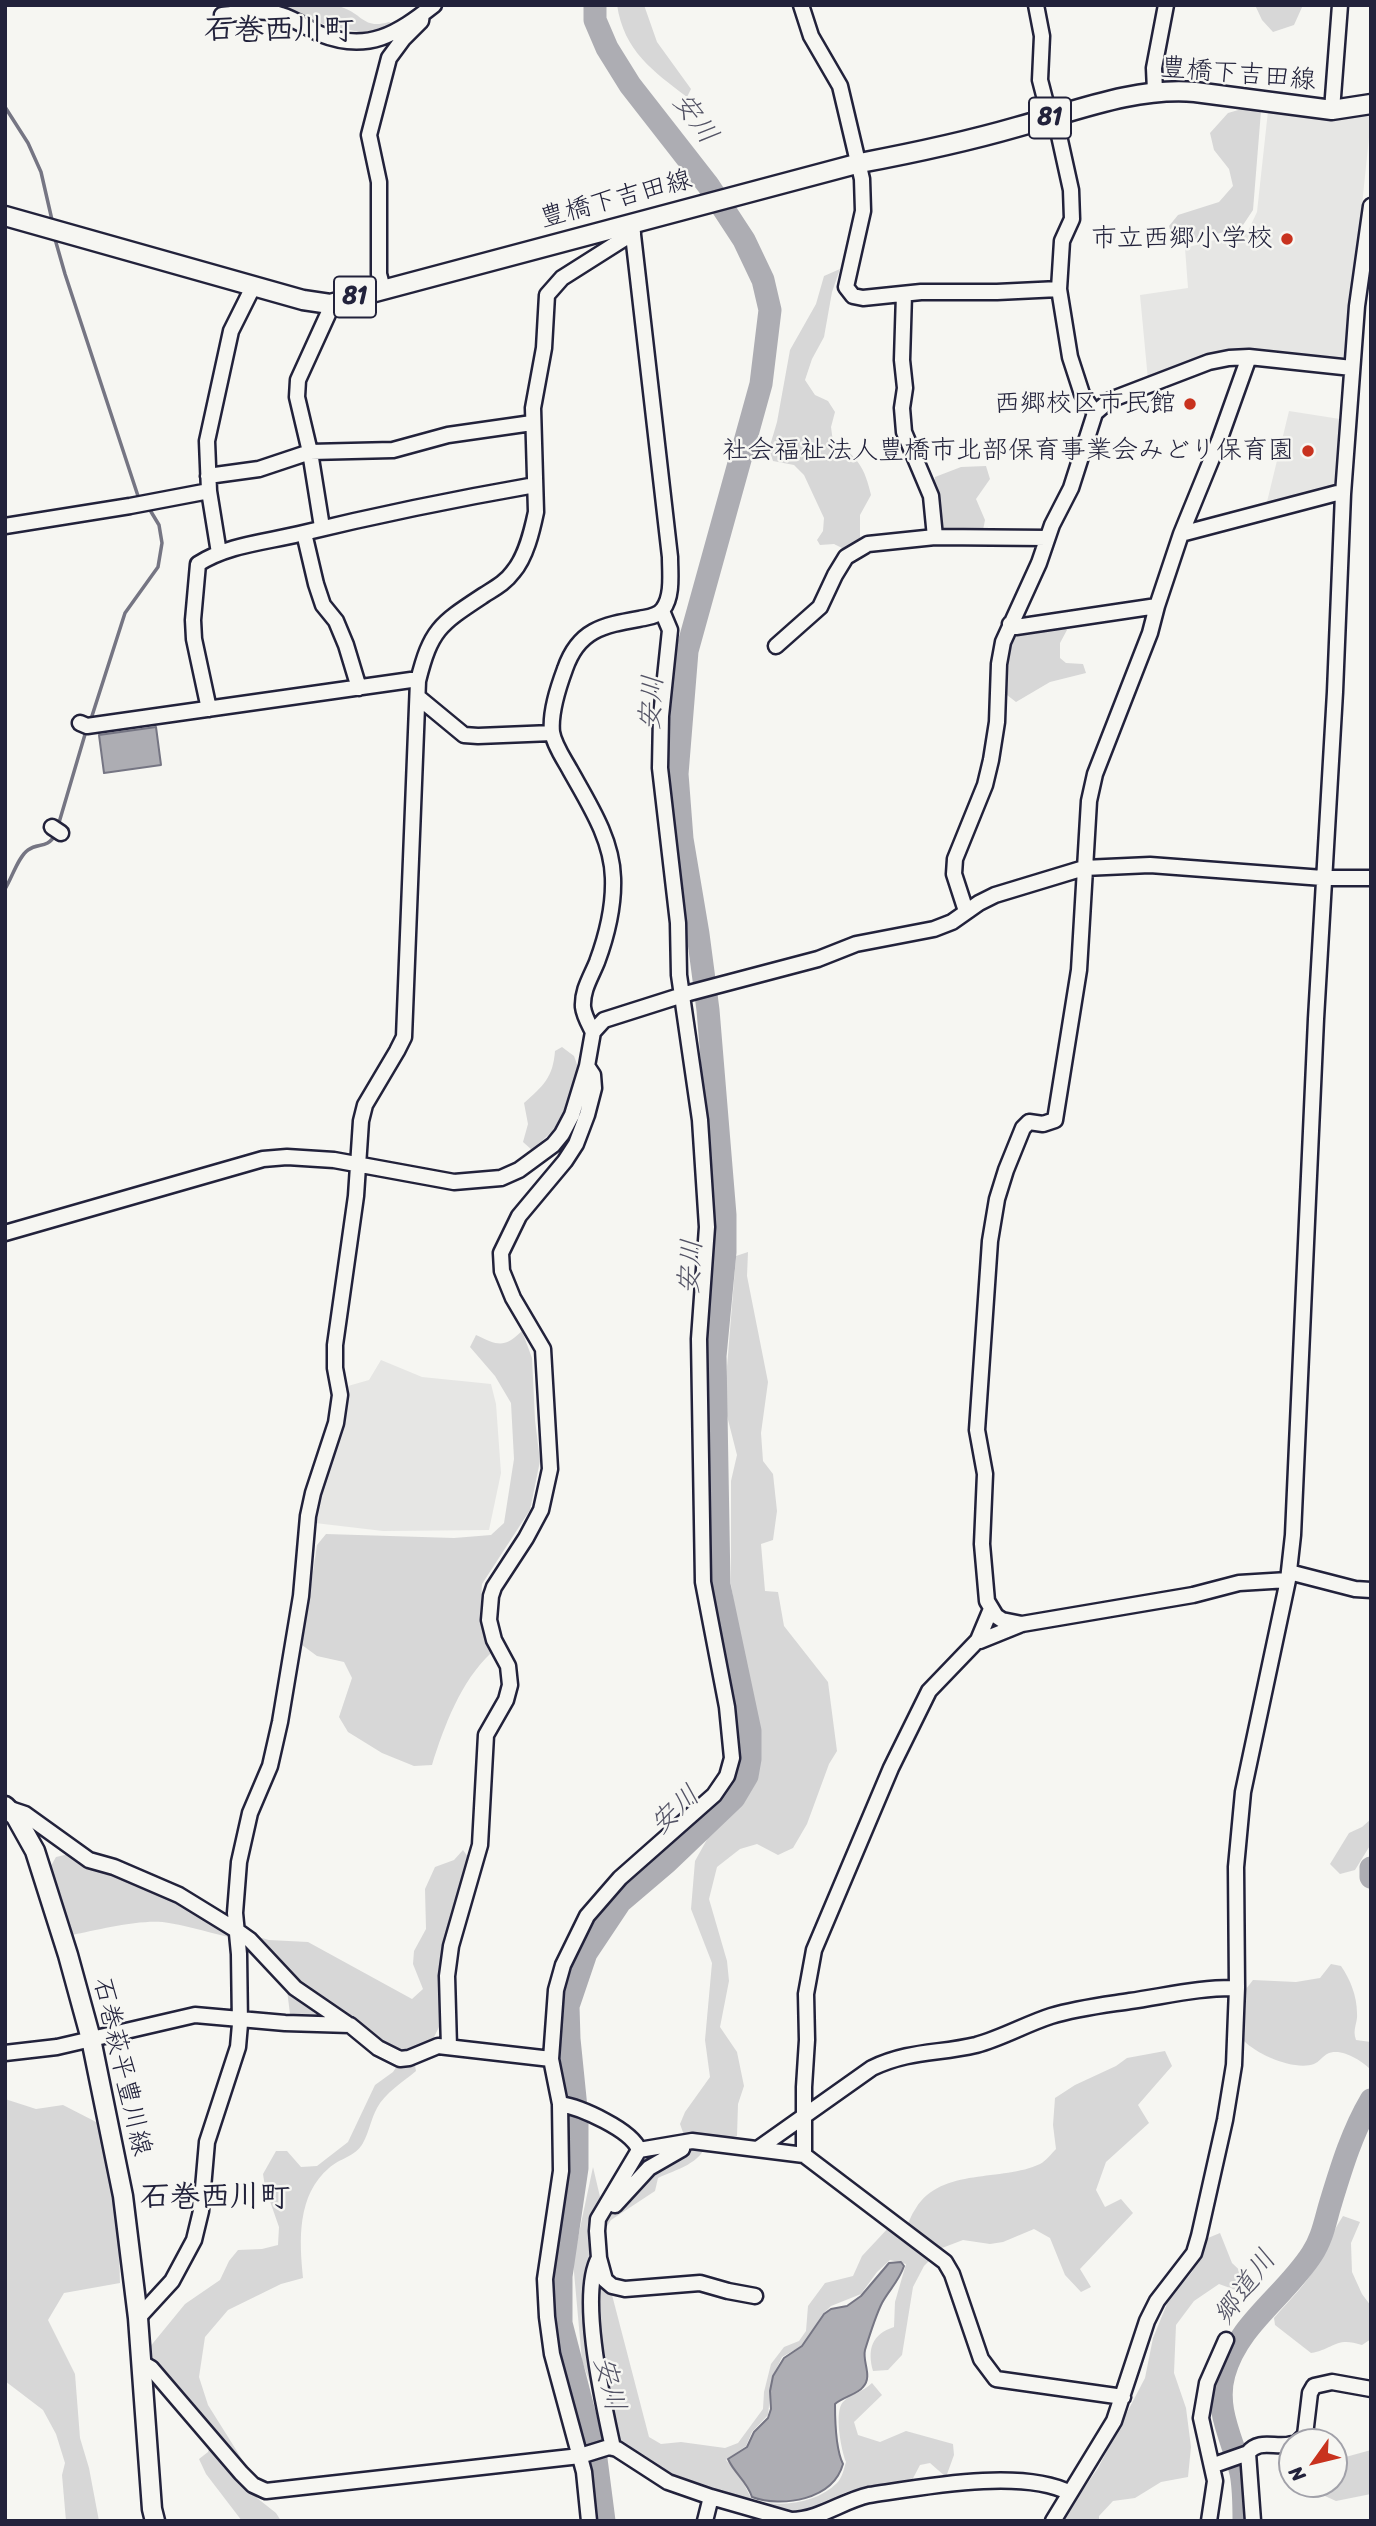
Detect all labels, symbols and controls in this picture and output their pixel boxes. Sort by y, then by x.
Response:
district label: 石巻西川町 [204,13,354,49]
street label: 豊橋下吉田線 [1159,53,1317,97]
water label: 安川 [664,86,724,152]
road number: 81 [1029,98,1071,138]
street label: 豊橋下吉田線 [537,165,695,235]
place label: 市立西郷小学校 [1091,223,1273,255]
marker: 市立西郷小学校 [1279,231,1295,247]
road number: 81 [334,276,376,318]
place label: 西郷校区市民館 [994,388,1176,420]
marker: 西郷校区市民館 [1182,396,1198,412]
place label: 社会福祉法人豊橋市北部保育事業会みどり保育園 [722,435,1294,467]
marker: 社会福祉法人豊橋市北部保育事業会みどり保育園 [1300,443,1316,459]
water label: 安川 [634,674,672,732]
water label: 安川 [673,1238,711,1296]
water label: 安川 [644,1780,708,1842]
street label: 石巻萩平豊川線 [85,1975,157,2159]
district label: 石巻西川町 [140,2180,290,2216]
water label: 郷道川 [1208,2244,1284,2332]
water label: 安川 [585,2353,631,2415]
north arrow [1278,2428,1348,2498]
text: N [1279,2459,1314,2489]

